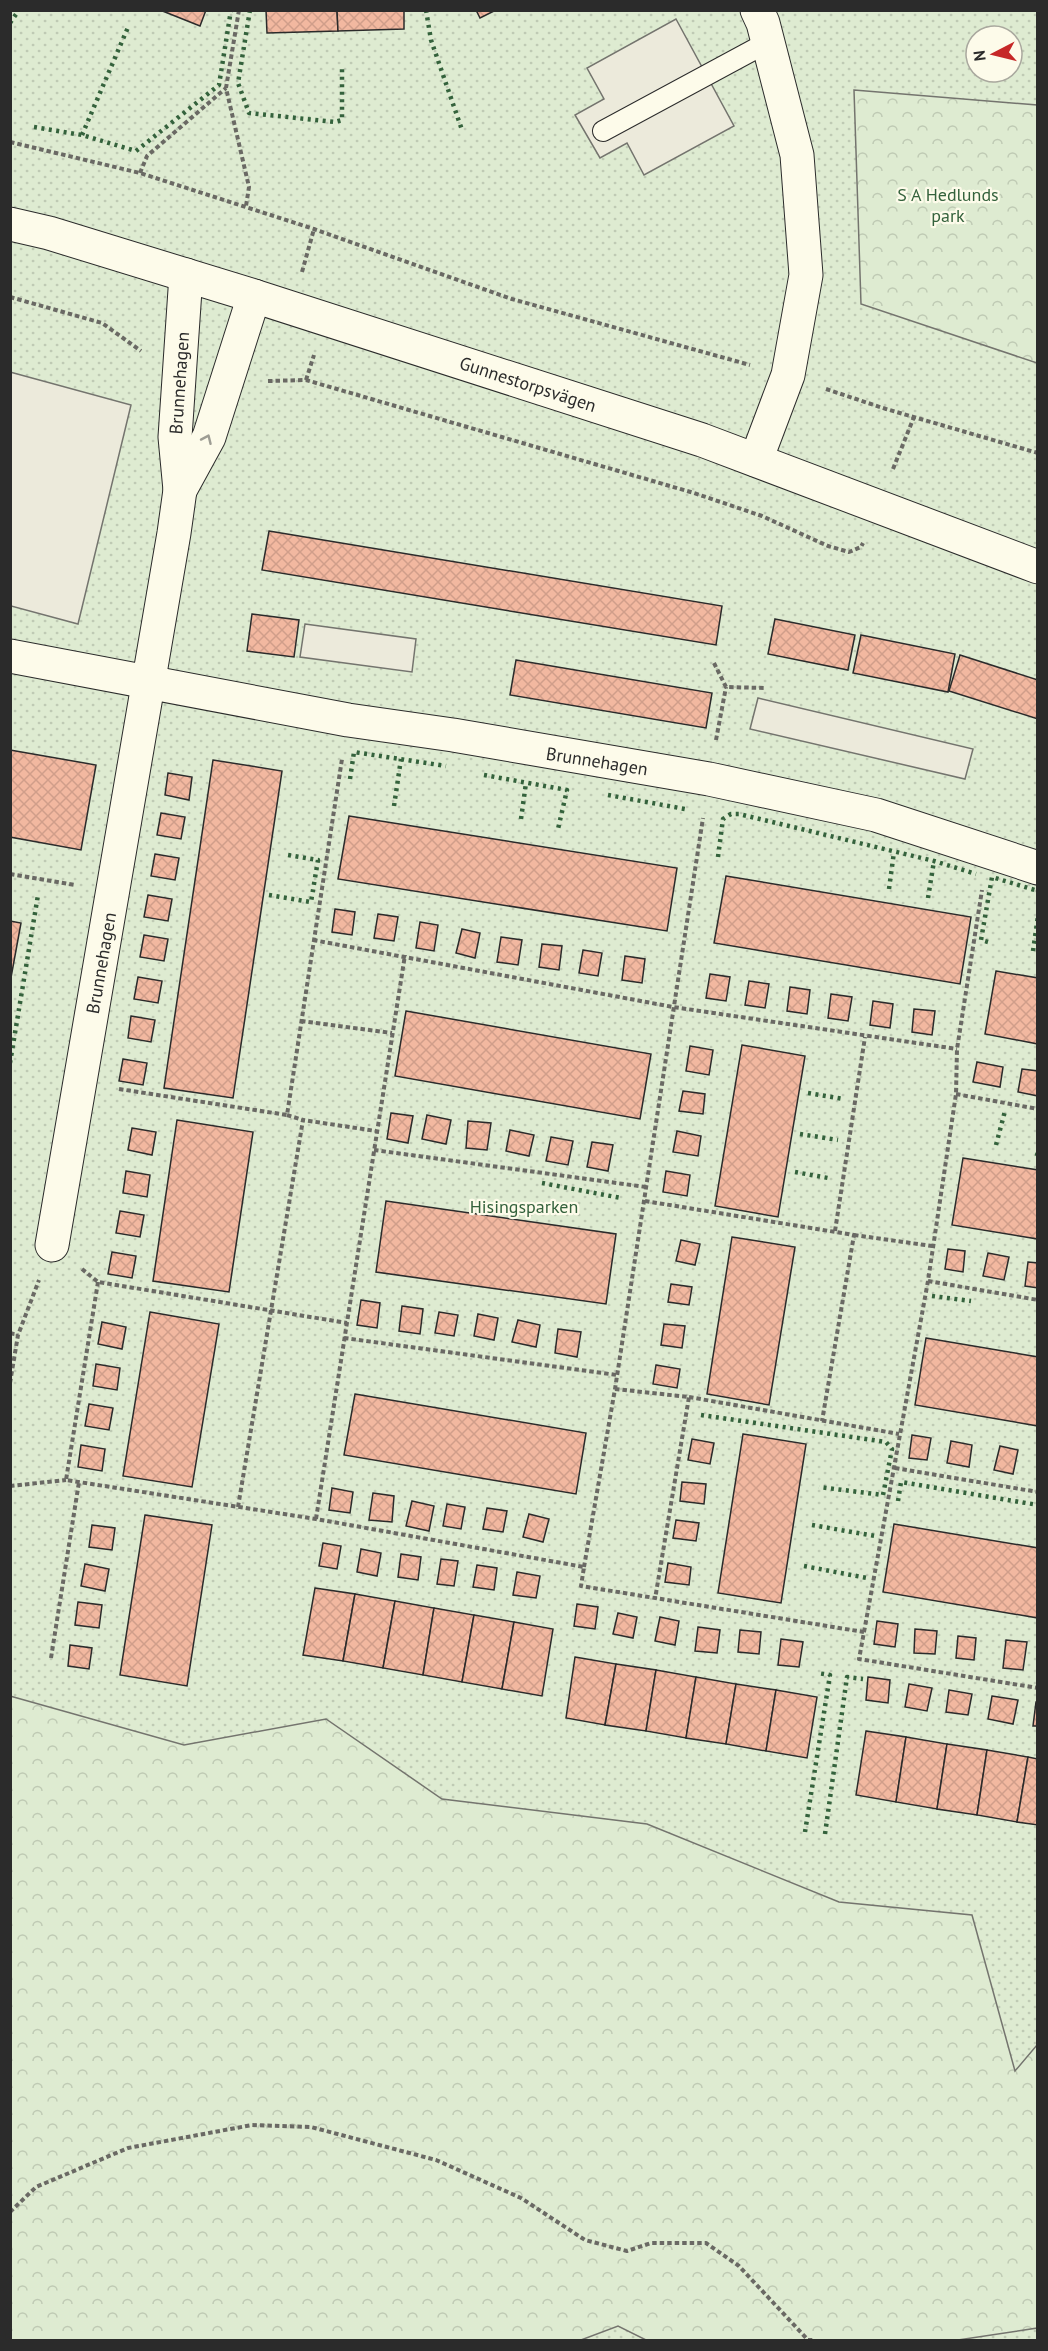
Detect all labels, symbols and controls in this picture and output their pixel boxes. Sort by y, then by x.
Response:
north arrow [964,24,1024,84]
text: N [969,49,990,62]
park label: S A Hedlunds park [897,183,999,227]
street label: Brunnehagen [164,331,194,435]
street label: Gunnestorpsvägen [457,351,599,417]
one-way arrow [200,434,212,445]
street label: Brunnehagen [545,742,649,780]
street label: Brunnehagen [81,910,121,1016]
park label: Hisingsparken [470,1195,578,1218]

